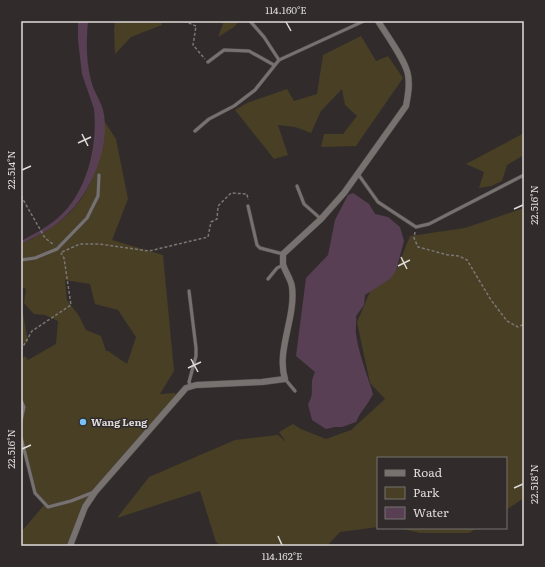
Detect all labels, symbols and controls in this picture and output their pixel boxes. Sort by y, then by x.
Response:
text: 114.160°E [265,2,307,17]
text: 22.514°N [3,150,18,190]
text: 22.516°N [526,185,541,225]
place label: Wang Leng [91,414,148,429]
marker: Wang Leng [78,417,88,427]
text: 22.516°N [3,429,18,469]
legend [377,457,507,529]
text: Road [413,463,443,481]
text: 22.518°N [526,464,541,504]
text: Park [413,483,440,501]
text: Water [413,503,449,521]
text: 114.162°E [262,548,302,563]

